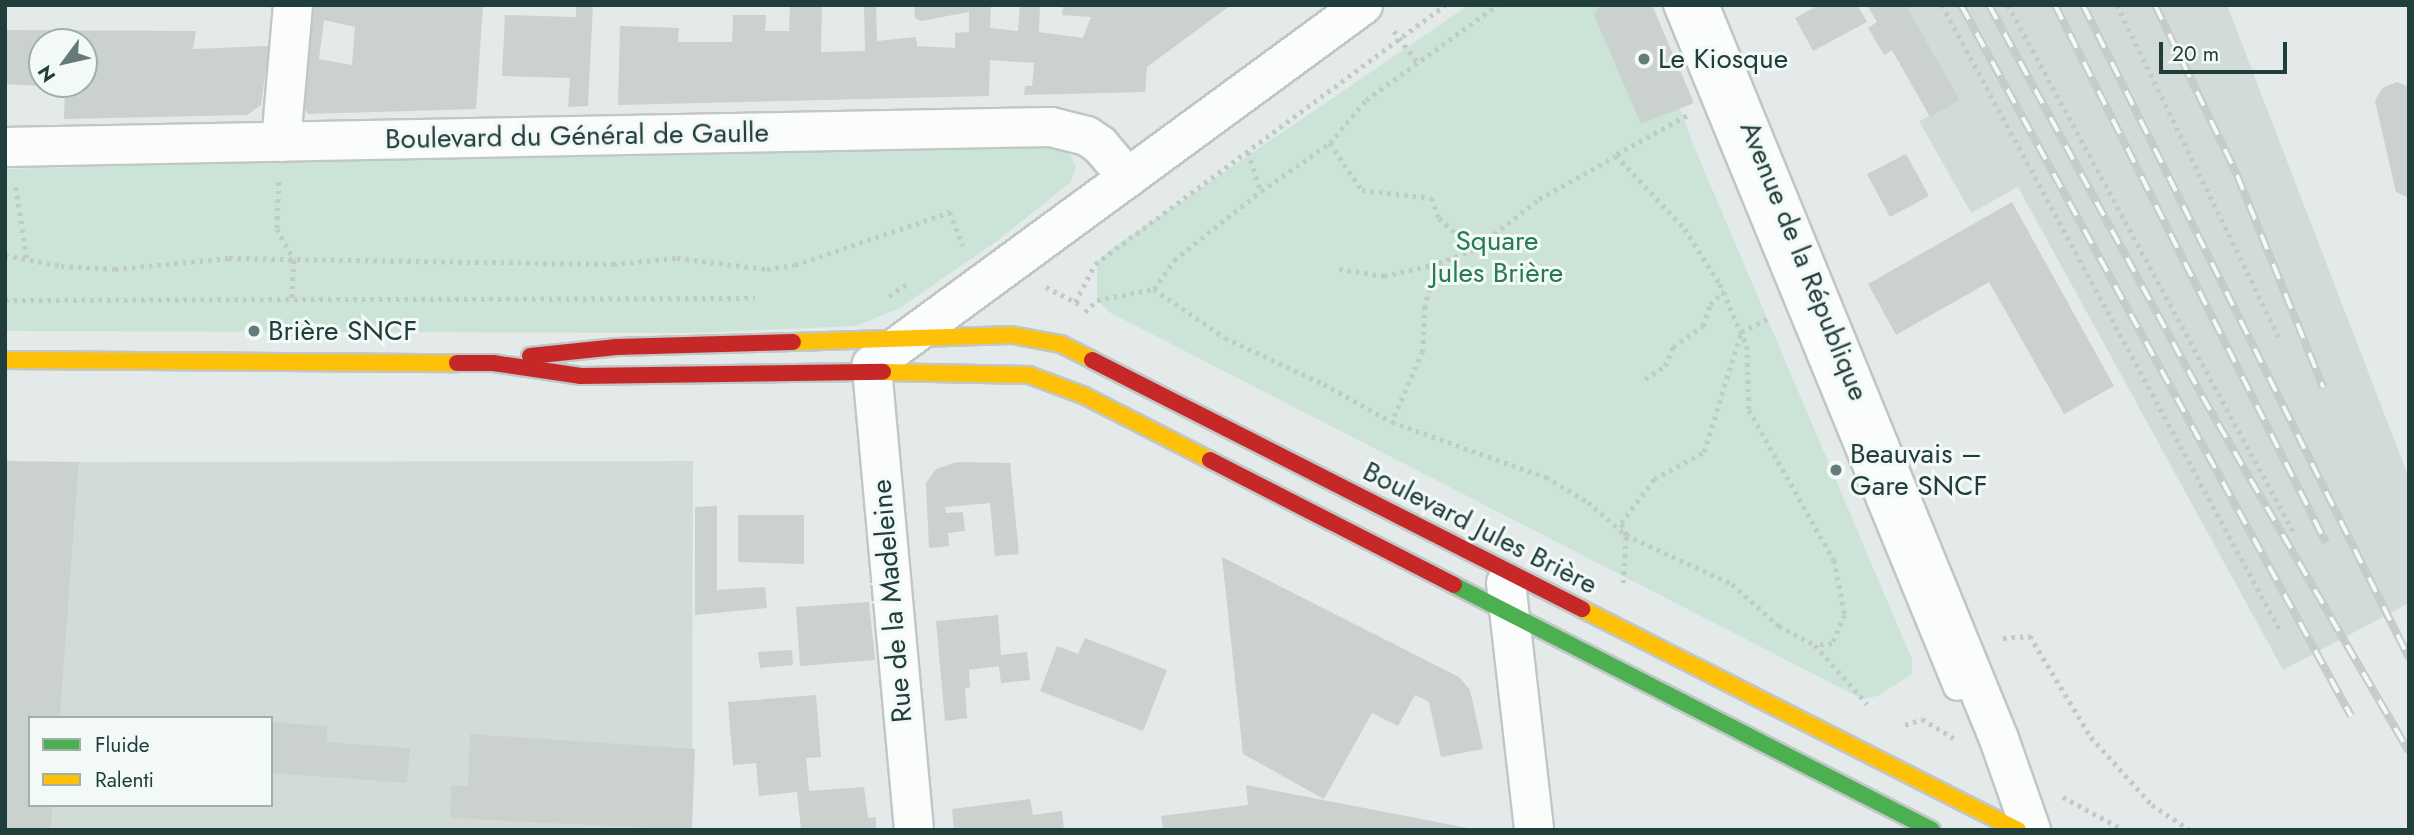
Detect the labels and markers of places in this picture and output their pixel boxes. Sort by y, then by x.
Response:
place label: Le Kiosque [1658,42,1788,76]
marker: Le Kiosque [1636,51,1652,67]
place label: Brière SNCF [268,314,417,348]
marker: Brière SNCF [246,323,262,339]
place label: Beauvais – Gare SNCF [1850,437,1987,503]
marker: Beauvais – Gare SNCF [1828,462,1844,478]

